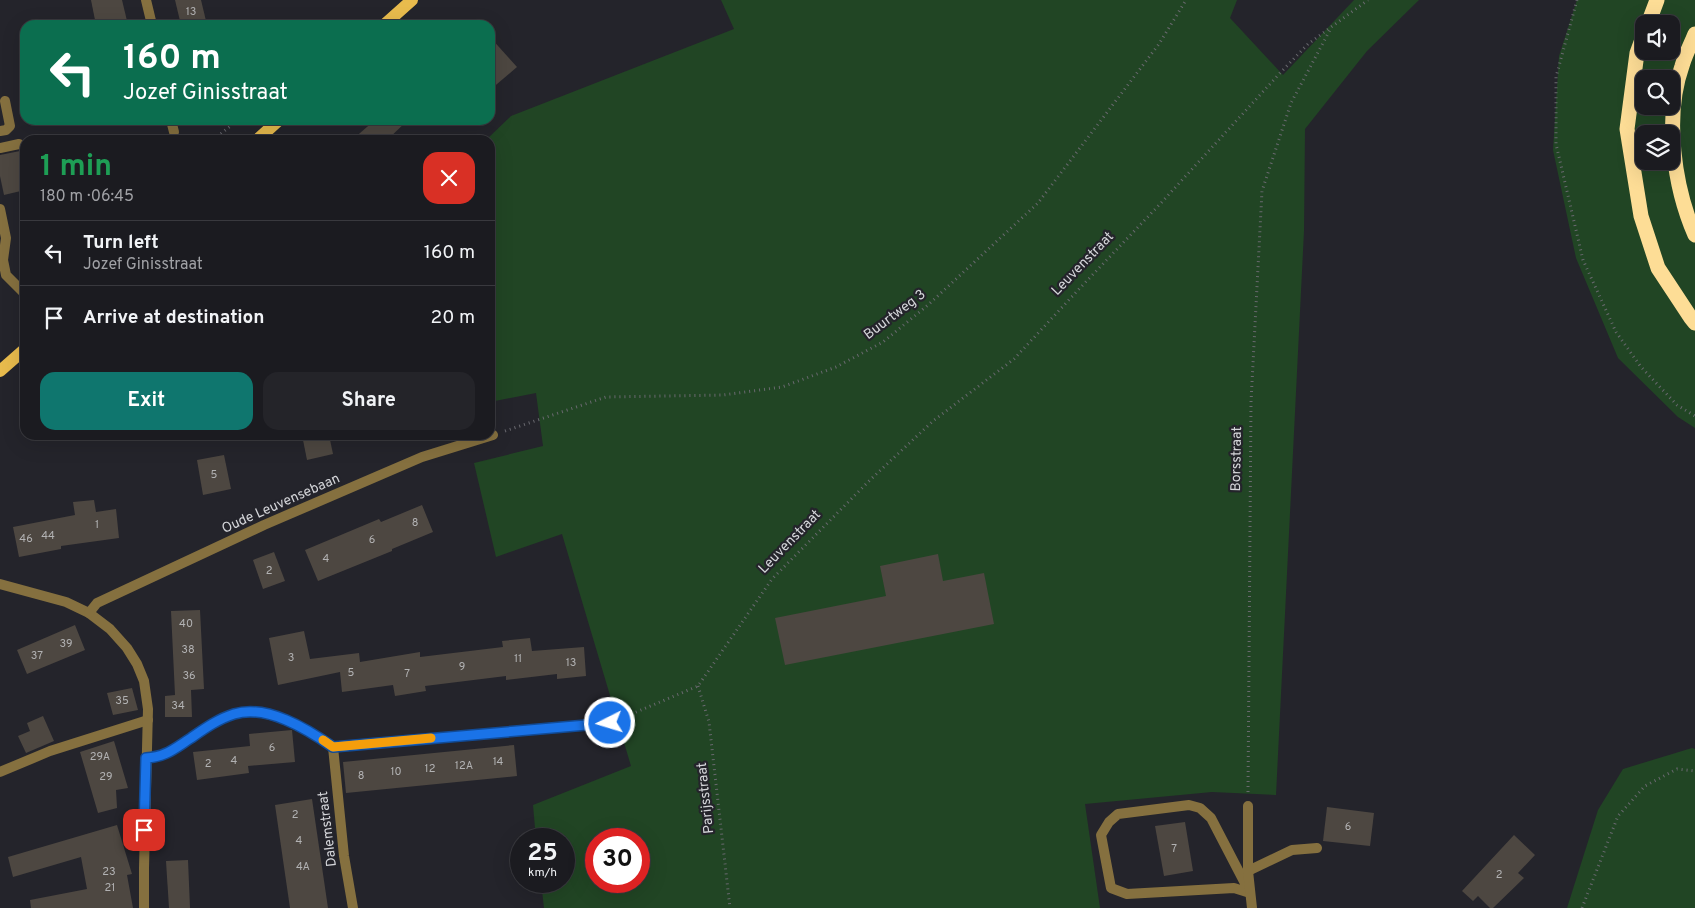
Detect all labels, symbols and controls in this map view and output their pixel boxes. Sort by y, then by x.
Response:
house number: 13 [186,5,196,19]
map controls [1635,15,1680,170]
button: sound [1635,15,1680,60]
text: 160 m [123,37,221,81]
icon: left [40,40,105,105]
button: search [1635,70,1680,115]
text: Jozef Ginisstraat [123,80,288,107]
button: layers [1635,125,1680,170]
text: 1 min [40,149,112,186]
button: close [423,152,475,204]
text: 180 m · 06:45 [40,187,134,207]
street label: Leuvenstraat [1048,229,1118,299]
text: Turn left [83,231,159,255]
icon: left [40,239,68,267]
text: 160 m [424,241,475,265]
text: Jozef Ginisstraat [83,255,203,275]
street label: Buurtweg 3 [861,286,929,344]
icon: arrive [40,304,68,332]
text: Arrive at destination [83,306,264,330]
text: 20 m [431,306,475,330]
button: Exit [40,372,253,430]
button: Share [263,372,475,430]
street label: Borsstraat [1228,426,1246,492]
house number: 5 [211,468,218,482]
street label: Oude Leuvensebaan [219,470,343,538]
street label: Leuvenstraat [755,507,825,577]
house number: 8 [412,516,418,530]
house number: 1 [95,518,99,532]
house number: 44 [41,529,55,543]
house number: 46 [19,532,33,546]
house number: 6 [369,533,375,547]
house number: 4 [323,552,330,566]
house number: 2 [266,564,272,578]
house number: 40 [179,617,193,631]
house number: 39 [60,637,72,651]
house number: 38 [181,643,195,657]
house number: 37 [31,649,43,663]
house number: 3 [288,651,294,665]
house number: 11 [514,652,522,666]
house number: 13 [566,656,576,670]
house number: 9 [459,660,465,674]
house number: 5 [348,666,355,680]
house number: 7 [404,667,410,681]
house number: 36 [182,669,196,683]
house number: 35 [115,694,129,708]
position arrow [583,696,635,748]
house number: 34 [171,699,185,713]
house number: 6 [269,741,275,755]
house number: 29A [90,750,110,764]
house number: 4 [231,754,238,768]
house number: 14 [493,755,504,769]
house number: 2 [205,757,211,771]
house number: 12A [455,759,473,773]
street label: Parijsstraat [694,761,718,835]
house number: 12 [425,762,435,776]
house number: 10 [390,765,402,779]
house number: 8 [358,769,364,783]
house number: 29 [99,770,113,784]
street label: Dalemstraat [315,790,341,868]
house number: 2 [292,808,298,822]
pin [123,809,165,851]
icon: arrive [130,816,158,844]
house number: 6 [1345,820,1351,834]
speed limit sign: 30 [585,828,650,893]
house number: 4 [296,834,303,848]
text: 25 [527,838,558,870]
house number: 7 [1171,842,1177,856]
house number: 4A [296,860,310,874]
house number: 23 [102,865,116,879]
text: km/h [528,865,557,881]
house number: 2 [1496,868,1502,882]
house number: 21 [105,881,115,895]

